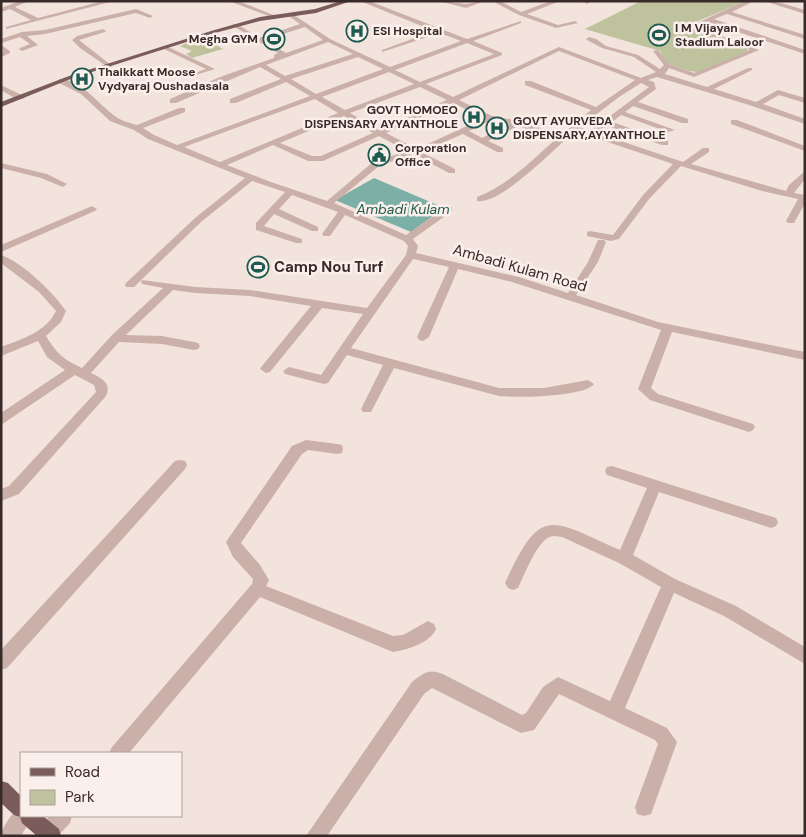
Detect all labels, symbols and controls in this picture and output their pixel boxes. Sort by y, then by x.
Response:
hospital icon: ESI Hospital [345,19,369,43]
place label: I M Vijayan Stadium Laloor [675,20,764,50]
place label: ESI Hospital [373,23,442,39]
sports icon: I M Vijayan Stadium Laloor [647,23,671,47]
sports icon: Megha GYM [262,27,286,51]
place label: Megha GYM [189,31,258,47]
place label: Thaikkatt Moose Vydyaraj Oushadasala [98,64,229,94]
hospital icon: Thaikkatt Moose Vydyaraj Oushadasala [70,67,94,91]
place label: GOVT HOMOEO DISPENSARY AYYANTHOLE [305,102,458,132]
hospital icon: GOVT HOMOEO DISPENSARY AYYANTHOLE [462,105,486,129]
place label: GOVT AYURVEDA DISPENSARY,AYYANTHOLE [513,113,666,143]
hospital icon: GOVT AYURVEDA DISPENSARY,AYYANTHOLE [485,116,509,140]
place label: Corporation Office [395,140,466,170]
public building icon: Corporation Office [367,143,391,167]
water label: Ambadi Kulam [355,200,450,218]
street label: Ambadi Kulam Road [451,239,589,297]
sports icon: Camp Nou Turf [246,255,270,279]
place label: Camp Nou Turf [274,257,383,277]
legend [20,752,182,817]
text: Road [65,762,100,782]
text: Park [65,787,95,807]

